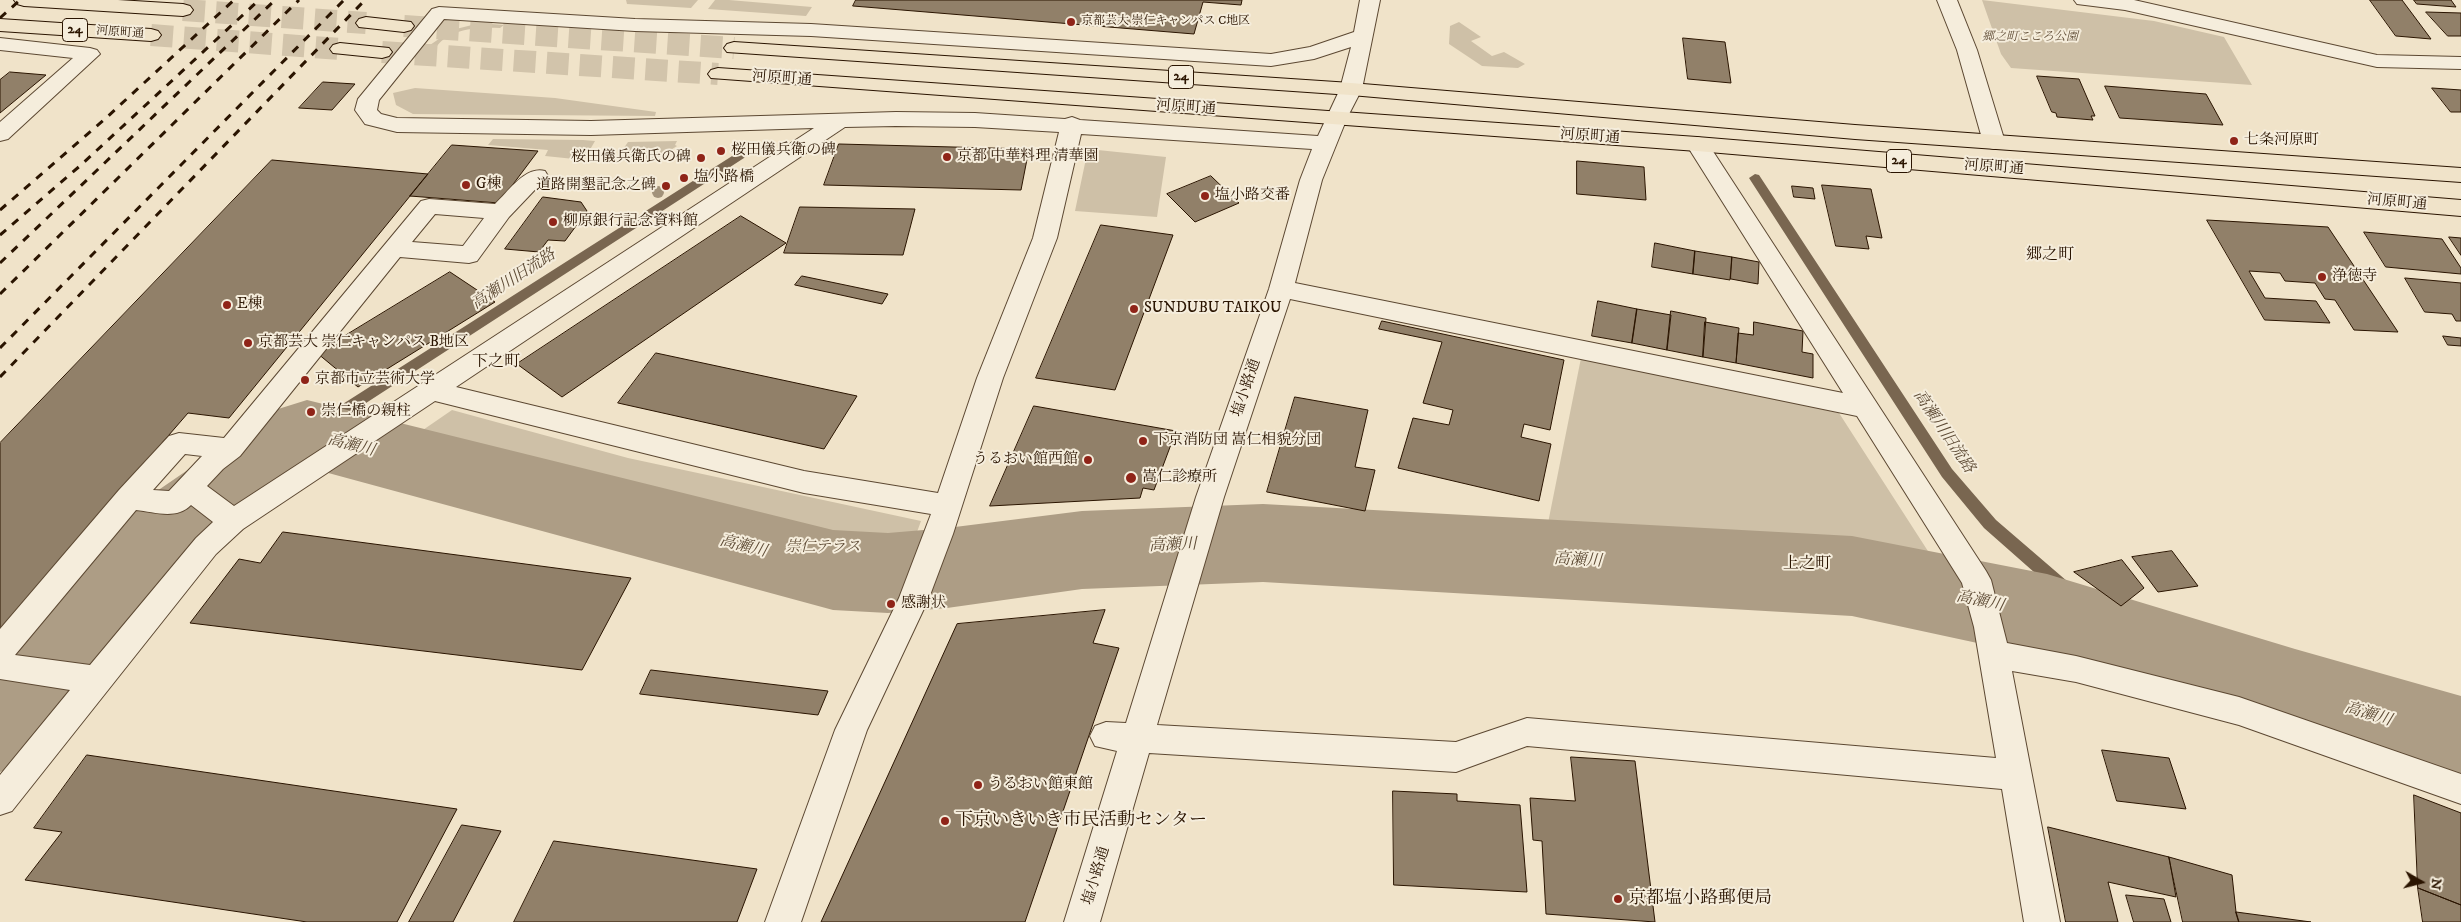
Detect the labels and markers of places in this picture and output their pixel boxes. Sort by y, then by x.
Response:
place label: 京都芸大 崇仁キャンパス C地区 [1081,15,1250,29]
marker: 京都芸大 崇仁キャンパス C地区 [1065,16,1077,28]
place label: 七条河原町 [2244,132,2319,150]
marker: 七条河原町 [2228,135,2240,147]
place label: 桜田儀兵衛の碑 [731,142,836,160]
marker: 桜田儀兵衛の碑 [715,145,727,157]
place label: 京都 中華料理 清華園 [957,148,1098,166]
place label: 桜田儀兵衛氏の碑 [571,149,691,167]
marker: 京都 中華料理 清華園 [941,151,953,163]
marker: 桜田儀兵衛氏の碑 [695,152,707,164]
place label: 塩小路橋 [694,169,754,187]
marker: 塩小路橋 [678,172,690,184]
place label: G棟 [476,176,501,194]
place label: 道路開墾記念之碑 [536,177,656,195]
marker: G棟 [460,179,472,191]
marker: 道路開墾記念之碑 [660,180,672,192]
place label: 塩小路交番 [1215,187,1290,205]
marker: 塩小路交番 [1199,190,1211,202]
place label: 柳原銀行記念資料館 [563,213,698,231]
marker: 柳原銀行記念資料館 [547,216,559,228]
place label: 浄徳寺 [2332,268,2377,286]
marker: 浄徳寺 [2316,271,2328,283]
place label: E棟 [237,296,263,314]
marker: E棟 [221,299,233,311]
place label: SUNDUBU TAIKOU [1144,300,1282,318]
marker: SUNDUBU TAIKOU [1128,303,1140,315]
place label: 京都芸大 崇仁キャンパス B地区 [258,334,469,352]
marker: 京都芸大 崇仁キャンパス B地区 [242,337,254,349]
place label: 京都市立芸術大学 [315,371,435,389]
marker: 京都市立芸術大学 [299,374,311,386]
place label: 崇仁橋の親柱 [321,403,411,421]
marker: 崇仁橋の親柱 [305,406,317,418]
place label: 下京消防団 嵩仁相貌分団 [1153,432,1321,450]
marker: 下京消防団 嵩仁相貌分団 [1137,435,1149,447]
place label: うるおい館西館 [973,451,1078,469]
marker: うるおい館西館 [1082,454,1094,466]
place label: 嵩仁診療所 [1142,469,1217,487]
marker: 嵩仁診療所 [1124,471,1138,485]
place label: 感謝状 [901,595,946,613]
marker: 感謝状 [885,598,897,610]
place label: うるおい館東館 [988,776,1093,794]
marker: うるおい館東館 [972,779,984,791]
place label: 下京いきいき市民活動センター [955,810,1207,832]
marker: 下京いきいき市民活動センター [939,815,951,827]
place label: 京都塩小路郵便局 [1628,888,1772,910]
marker: 京都塩小路郵便局 [1612,893,1624,905]

